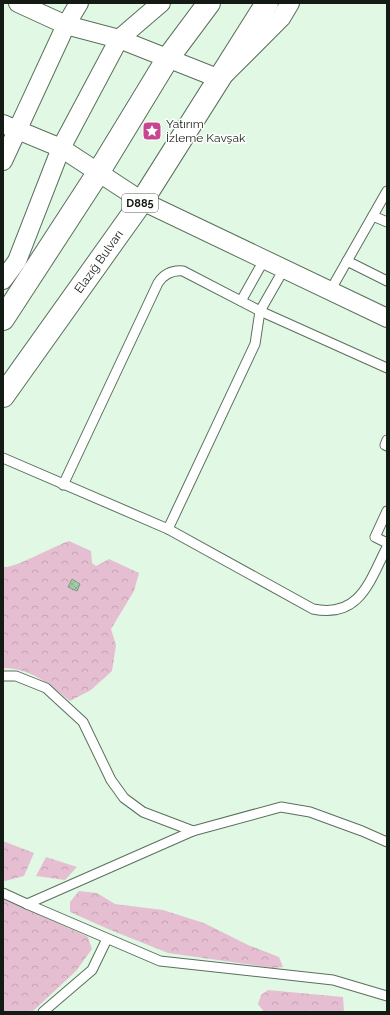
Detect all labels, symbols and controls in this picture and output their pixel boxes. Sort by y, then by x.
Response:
place label: Yatırım İzleme Kavşak [166,117,246,145]
place icon: Yatırım İzleme Kavşak [141,120,163,142]
road number: D885 [122,194,158,212]
street label: Elazığ Bulvarı [72,227,126,296]

